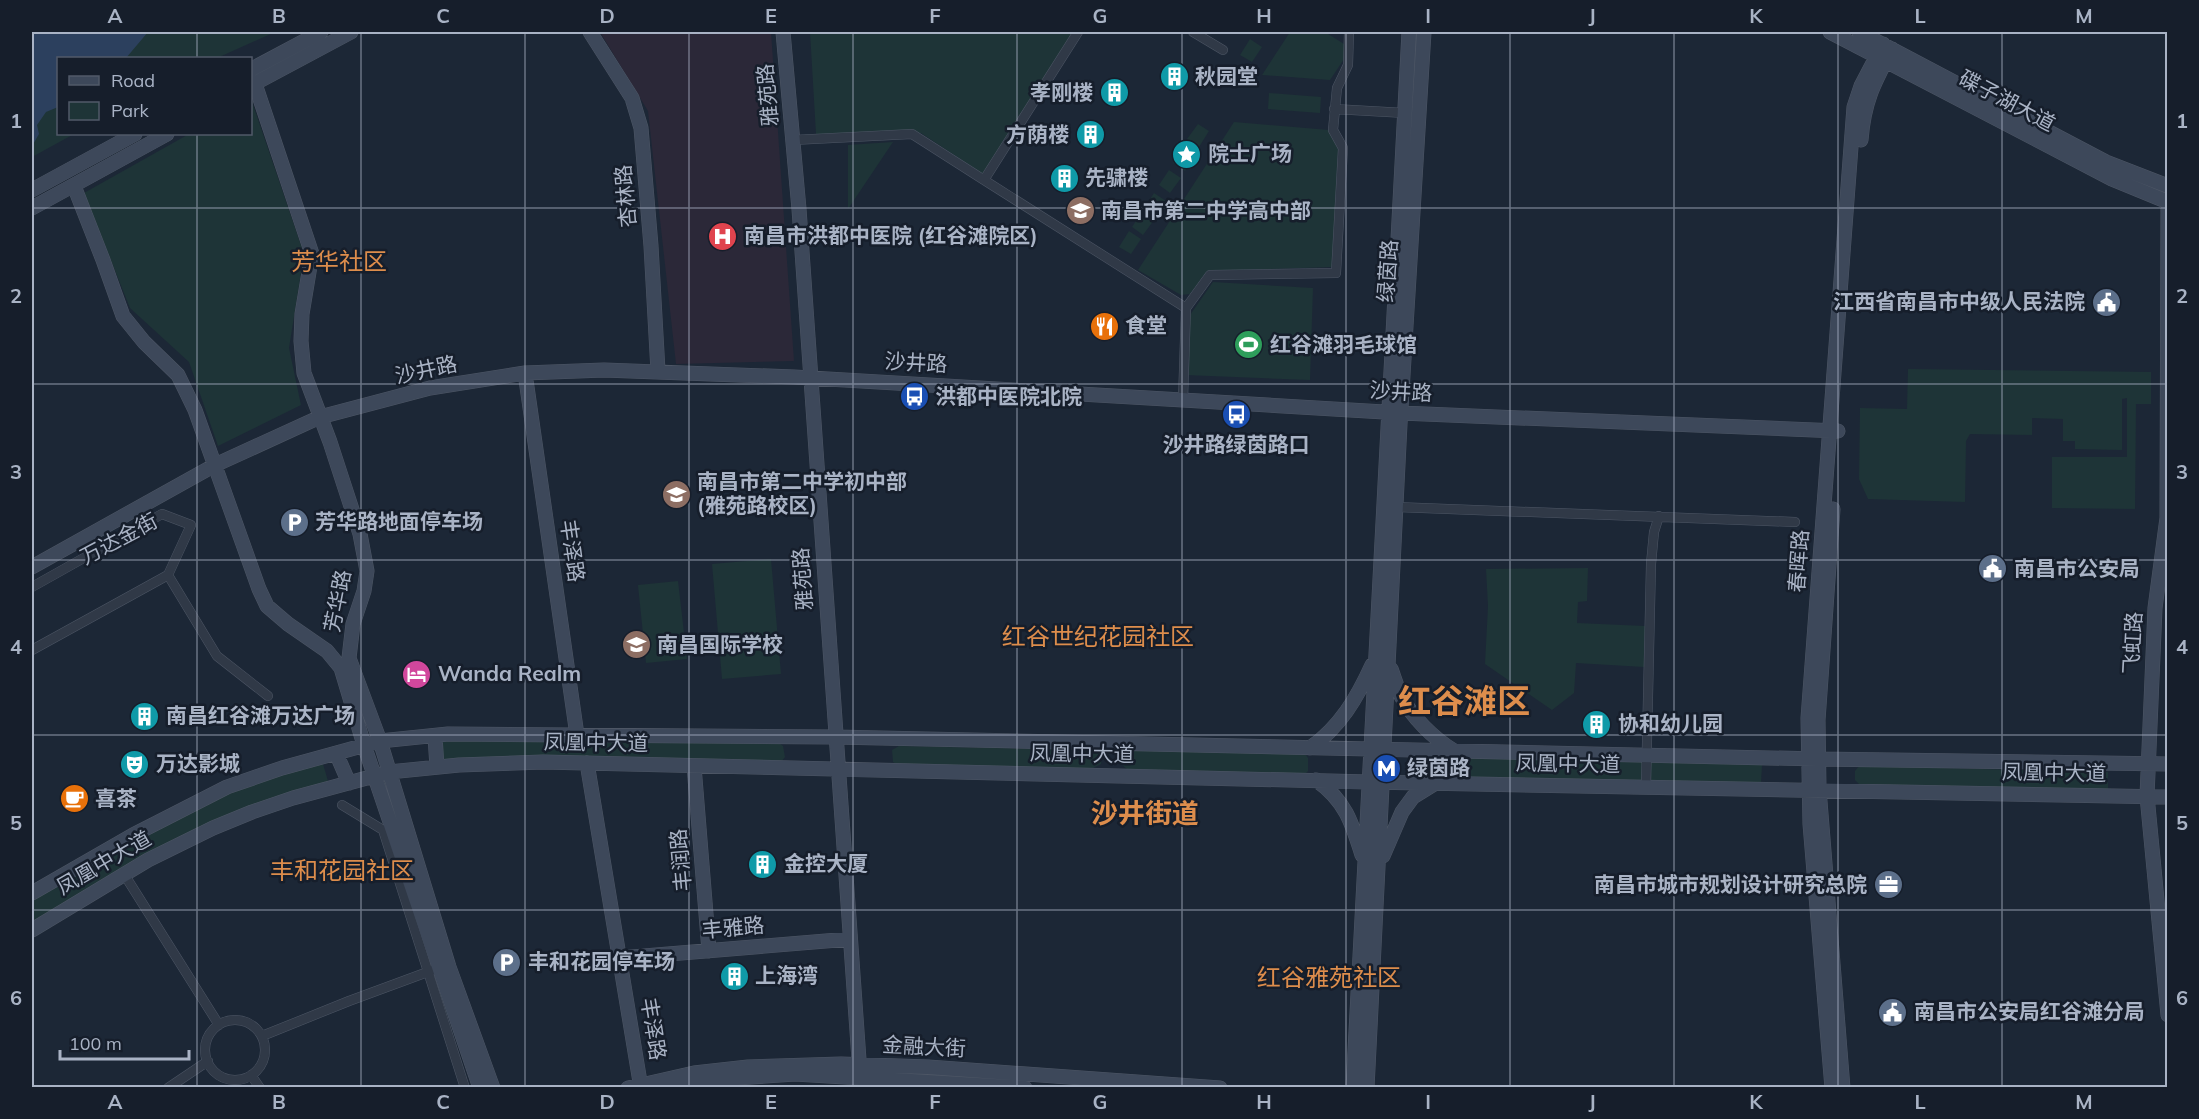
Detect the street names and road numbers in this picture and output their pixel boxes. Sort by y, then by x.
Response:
street label: 雅苑路 [751,63,783,128]
street label: 碟子湖大道 [1955,64,2060,136]
street label: 杏林路 [609,164,641,229]
street label: 绿茵路 [1372,239,1402,303]
street label: 沙井路 [884,347,948,377]
street label: 沙井路 [392,350,459,388]
street label: 沙井路 [1369,376,1433,406]
street label: 万达金街 [75,507,162,569]
street label: 丰泽路 [556,518,590,584]
street label: 春晖路 [1783,529,1813,593]
street label: 雅苑路 [787,547,817,611]
street label: 芳华路 [318,567,356,634]
street label: 飞虹路 [2117,611,2147,675]
street label: 凤凰中大道 [543,728,649,756]
street label: 凤凰中大道 [1029,739,1135,767]
street label: 凤凰中大道 [1515,749,1621,777]
street label: 凤凰中大道 [2001,758,2107,786]
street label: 凤凰中大道 [52,825,155,900]
street label: 丰润路 [664,828,696,893]
street label: 丰雅路 [700,911,765,943]
street label: 丰泽路 [636,996,672,1062]
street label: 金融大街 [881,1031,967,1061]

